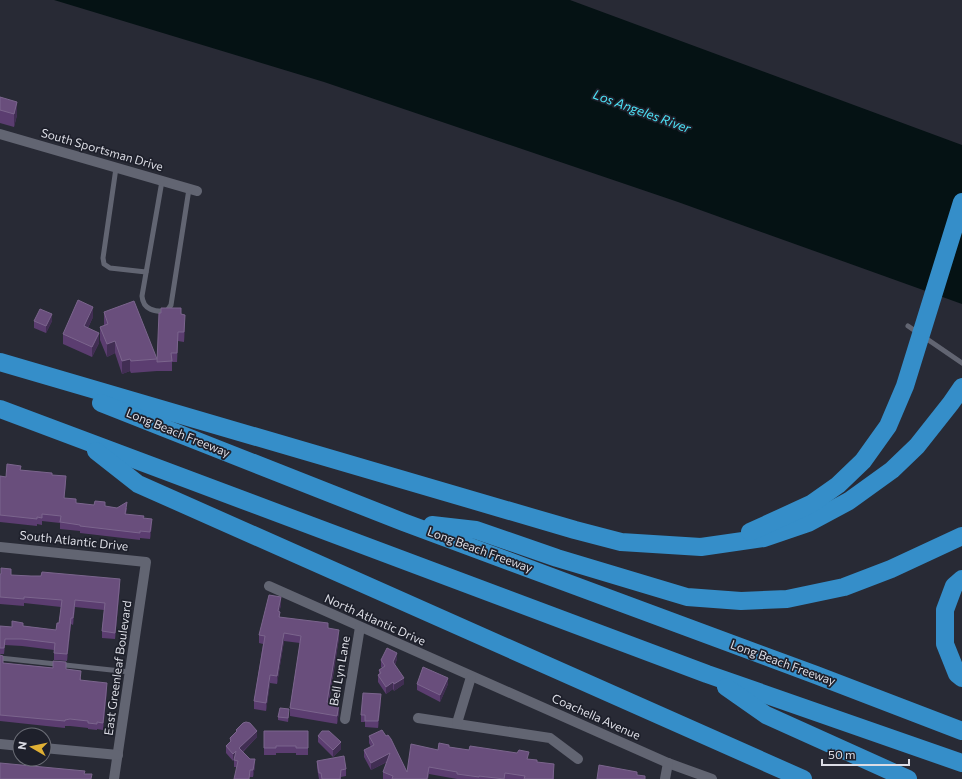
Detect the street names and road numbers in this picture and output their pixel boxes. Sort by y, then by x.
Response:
street label: South Sportsman Drive [40,125,165,173]
street label: Long Beach Freeway [124,405,232,459]
street label: Long Beach Freeway [426,524,535,575]
street label: South Atlantic Drive [19,527,129,553]
street label: North Atlantic Drive [323,590,428,648]
street label: East Greenleaf Boulevard [101,599,133,736]
street label: Bell Lyn Lane [326,635,352,707]
street label: Long Beach Freeway [729,637,838,688]
street label: Coachella Avenue [550,690,643,742]

